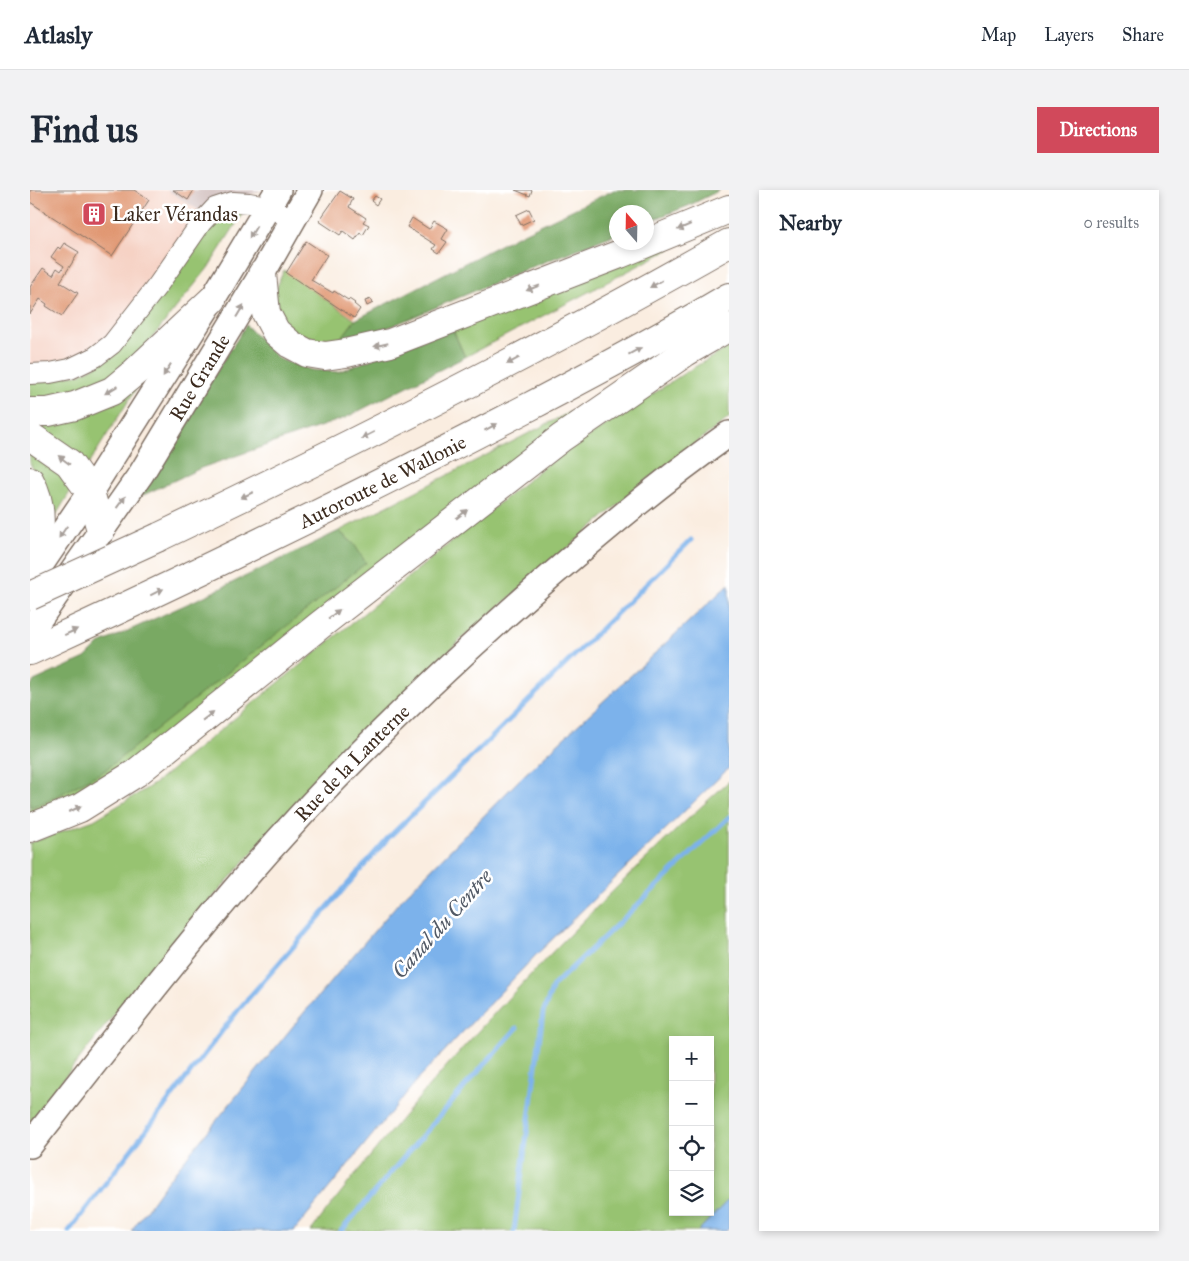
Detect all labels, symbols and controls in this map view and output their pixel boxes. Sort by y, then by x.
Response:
text: Atlasly [25,20,92,50]
text: Map [981,24,1016,46]
text: Layers [1044,24,1094,46]
text: Share [1122,24,1164,46]
button: Directions [1037,107,1159,153]
text: Find us [30,109,138,152]
building icon: Laker Vérandas [81,201,107,227]
place label: Laker Vérandas [112,202,238,226]
north arrow [609,205,654,250]
text: Nearby [779,210,842,236]
text: 0 results [1084,213,1139,232]
one-way arrow [677,224,691,232]
one-way arrow [248,225,257,238]
one-way arrow [650,280,663,289]
one-way arrow [525,284,540,292]
one-way arrow [235,304,244,317]
street label: Rue Grande [164,330,235,425]
one-way arrow [374,341,389,349]
one-way arrow [627,347,642,355]
one-way arrow [505,357,520,365]
one-way arrow [163,364,172,377]
one-way arrow [104,386,117,395]
one-way arrow [483,423,498,431]
street label: Autoroute de Wallonie [294,430,470,534]
one-way arrow [361,431,375,439]
one-way arrow [57,455,71,465]
one-way arrow [240,491,254,499]
one-way arrow [116,495,126,509]
one-way arrow [455,509,469,519]
one-way arrow [58,526,68,539]
one-way arrow [150,587,164,595]
one-way arrow [327,609,341,619]
one-way arrow [64,628,78,636]
street label: Rue de la Lanterne [289,699,414,826]
one-way arrow [201,711,214,722]
one-way arrow [68,805,82,813]
water label: Canal du Centre [386,863,498,984]
map controls [669,1036,714,1216]
button: + [669,1036,714,1081]
button: − [669,1081,714,1126]
button: locate [669,1126,714,1171]
button: layers [669,1171,714,1216]

